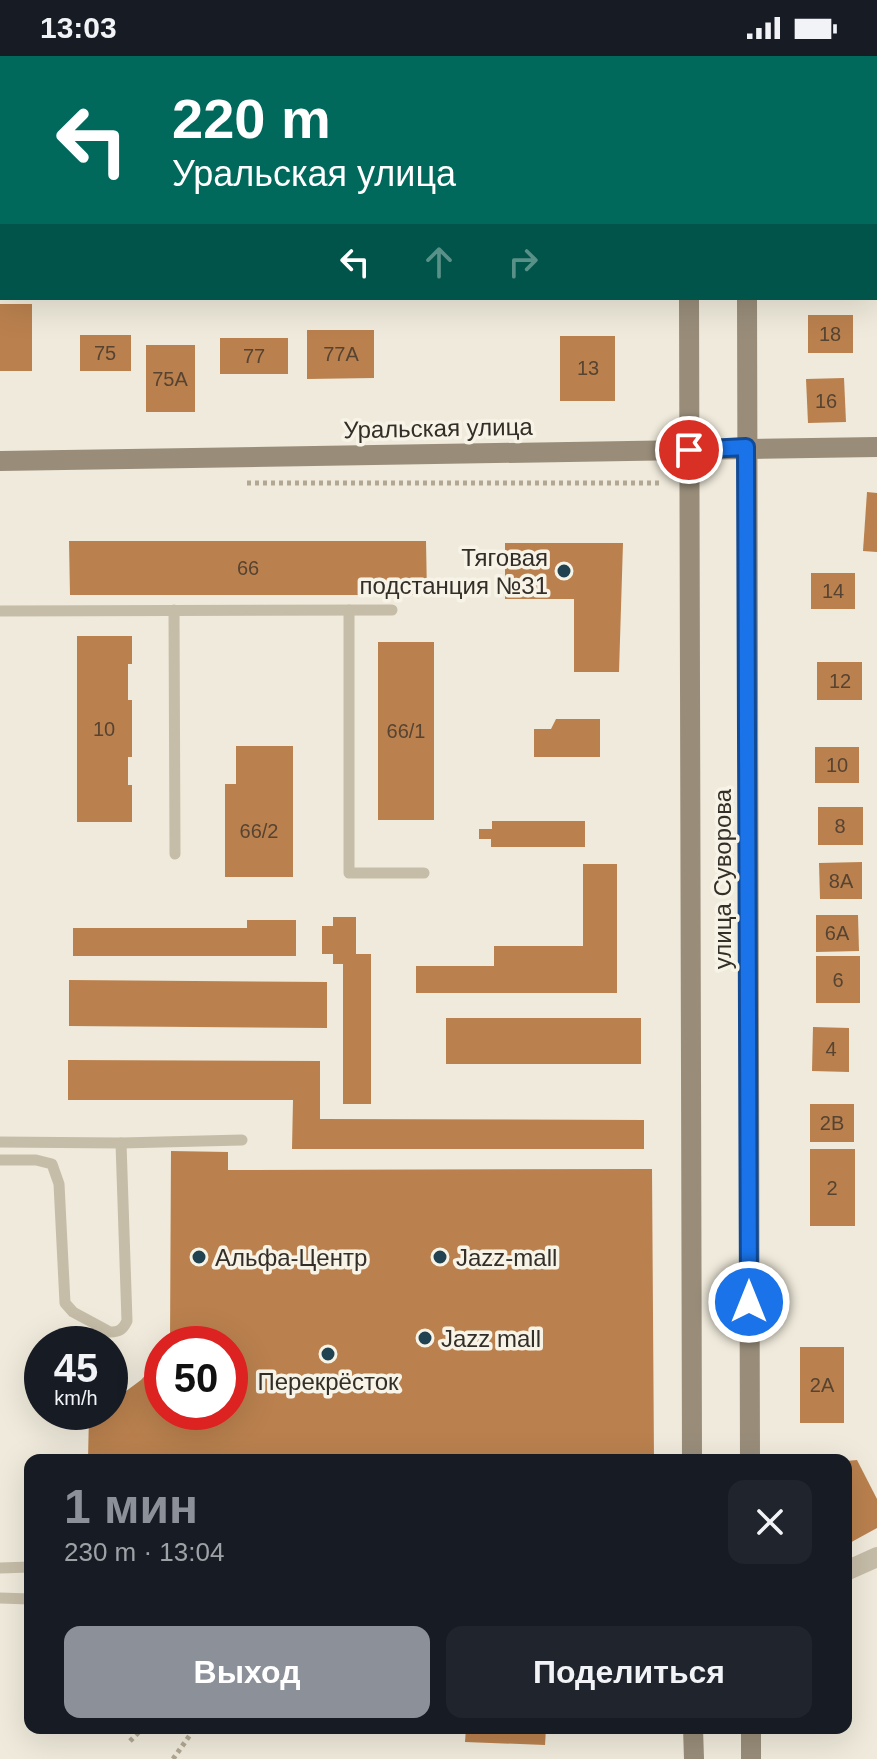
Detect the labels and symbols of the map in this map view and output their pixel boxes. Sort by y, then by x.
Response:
house number: 18 [819,323,841,345]
house number: 75 [94,342,116,364]
house number: 77А [323,343,359,365]
house number: 77 [243,345,265,367]
house number: 13 [577,357,599,379]
house number: 75А [152,368,188,390]
house number: 16 [815,390,837,412]
street label: Уральская улица [343,413,534,443]
pin [655,416,723,484]
place label: Тяговая подстанция №31 [360,544,548,599]
house number: 66 [237,557,259,579]
marker: Тяговая подстанция №31 [555,562,573,580]
house number: 14 [822,580,844,602]
house number: 12 [829,670,851,692]
house number: 10 [93,718,115,740]
house number: 66/1 [387,720,425,742]
house number: 10 [826,754,848,776]
street label: улица Суворова [709,788,736,969]
house number: 8 [834,815,846,837]
house number: 66/2 [240,820,278,842]
house number: 8А [829,870,854,892]
house number: 6А [825,922,850,944]
house number: 6 [832,969,844,991]
house number: 4 [825,1038,837,1060]
house number: 2В [820,1112,844,1134]
house number: 2 [826,1177,838,1199]
place label: Альфа-Центр [215,1244,367,1271]
place label: Jazz-mall [456,1244,557,1271]
marker: Альфа-Центр [190,1248,208,1266]
marker: Jazz-mall [431,1248,449,1266]
position arrow [707,1260,791,1344]
place label: Jazz mall [441,1325,541,1352]
speed limit sign: 50 [144,1326,248,1430]
marker: Jazz mall [416,1329,434,1347]
marker: Перекрёсток [319,1345,337,1363]
place label: Перекрёсток [257,1368,399,1395]
house number: 2А [810,1374,835,1396]

